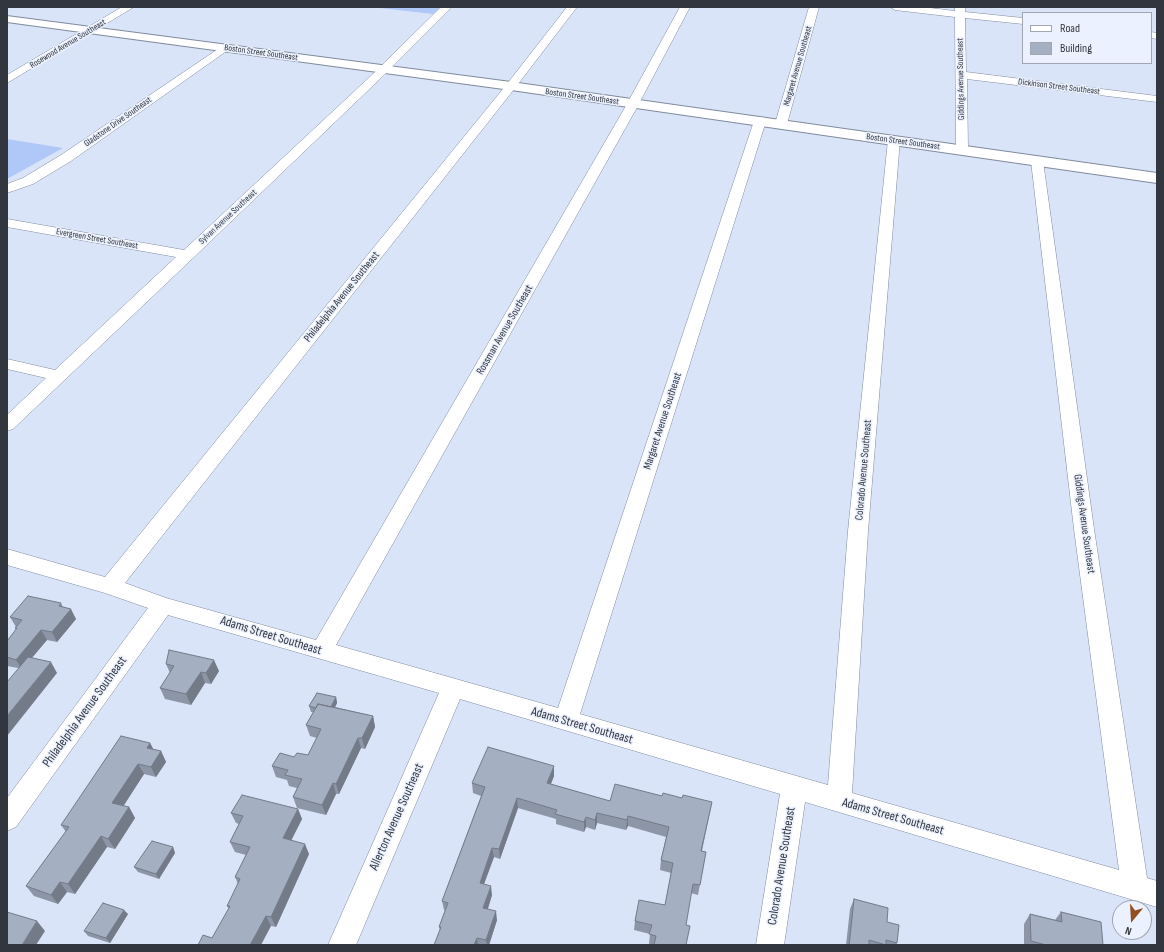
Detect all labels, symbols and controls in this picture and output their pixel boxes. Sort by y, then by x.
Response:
legend [1022,12,1152,64]
street label: Rosewood Avenue Southeast [28,17,108,71]
text: Road [1060,21,1080,36]
street label: Margaret Avenue Southeast [781,25,815,107]
street label: Giddings Avenue Southeast [955,38,967,120]
text: Building [1060,41,1092,56]
street label: Boston Street Southeast [224,42,298,64]
street label: Dickinson Street Southeast [1017,77,1101,97]
street label: Boston Street Southeast [545,86,619,108]
street label: Gladstone Drive Southeast [82,95,154,149]
street label: Boston Street Southeast [866,131,940,153]
street label: Sylvan Avenue Southeast [197,187,259,247]
street label: Evergreen Street Southeast [55,226,139,252]
street label: Philadelphia Avenue Southeast [301,249,383,345]
street label: Rossman Avenue Southeast [474,283,536,377]
street label: Margaret Avenue Southeast [641,371,685,471]
street label: Colorado Avenue Southeast [853,419,875,521]
street label: Giddings Avenue Southeast [1070,474,1098,574]
street label: Adams Street Southeast [218,613,324,659]
street label: Philadelphia Avenue Southeast [40,654,130,770]
street label: Adams Street Southeast [529,704,635,748]
street label: Allerton Avenue Southeast [366,761,428,873]
street label: Adams Street Southeast [840,795,946,839]
street label: Colorado Avenue Southeast [765,806,799,926]
north arrow [1112,900,1152,940]
text: N [1124,924,1133,938]

